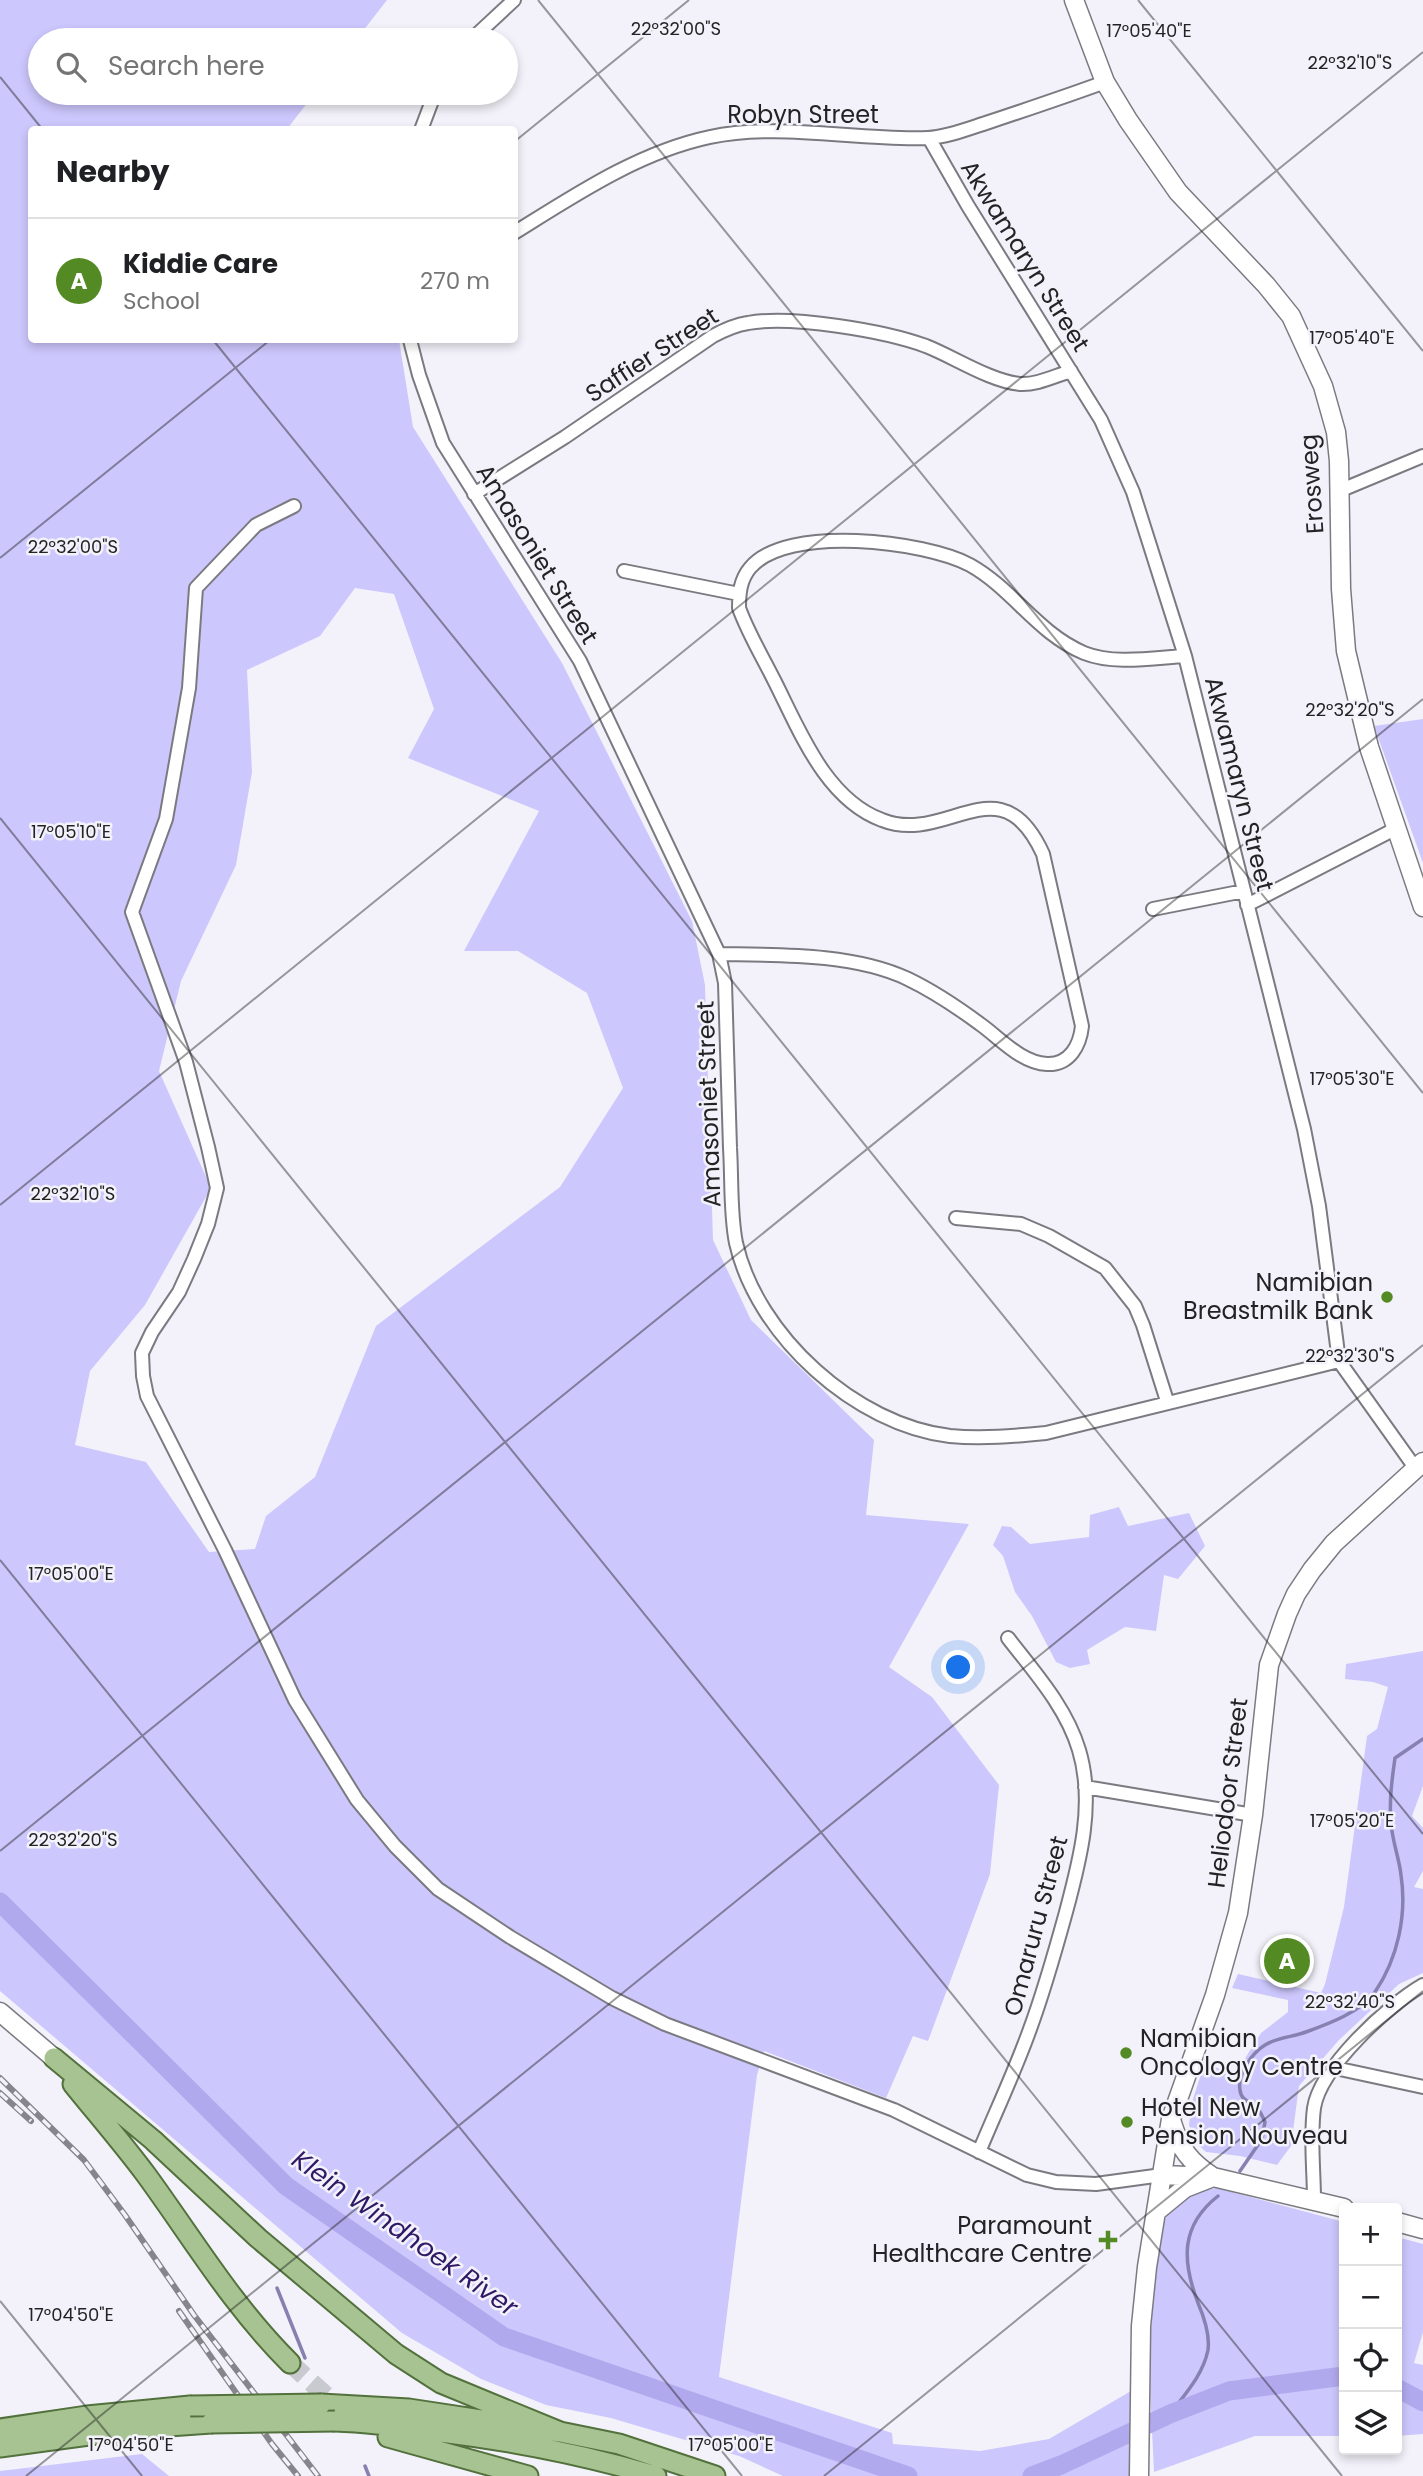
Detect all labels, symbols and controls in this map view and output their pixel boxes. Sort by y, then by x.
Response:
text: 22°32'00"S [631,16,721,41]
text: 17°05'40"E [1106,18,1192,43]
search box [28,28,518,105]
icon: search [52,48,90,86]
text: Search here [108,48,265,84]
text: 22°32'10"S [1308,50,1392,75]
street label: Robyn Street [727,98,879,131]
text: Nearby [56,150,170,193]
street label: Akwamaryn Street [953,154,1098,358]
text: Kiddie Care [123,246,278,282]
text: A [71,265,87,297]
text: 270 m [420,265,490,297]
text: School [123,285,200,317]
street label: Saffier Street [579,299,725,410]
text: 17°05'40"E [1309,325,1395,350]
street label: Erosweg [1292,433,1331,535]
street label: Amasoniet Street [469,457,606,650]
text: 22°32'00"S [28,534,118,559]
street label: Akwamaryn Street [1197,673,1282,895]
text: 22°32'20"S [1305,697,1395,722]
text: 17°05'10"E [31,819,111,844]
street label: Amasoniet Street [688,1000,729,1208]
text: 17°05'30"E [1310,1066,1394,1091]
text: 22°32'10"S [31,1181,115,1206]
place label: Namibian Breastmilk Bank [1183,1266,1374,1327]
marker: Namibian Breastmilk Bank [1379,1289,1395,1305]
text: 22°32'30"S [1305,1343,1395,1368]
text: 17°05'00"E [28,1561,114,1586]
your location [941,1650,975,1684]
street label: Heliodoor Street [1199,1696,1256,1890]
text: 17°05'20"E [1310,1808,1394,1833]
text: 22°32'20"S [28,1827,118,1852]
street label: Omaruru Street [996,1832,1075,2020]
pin: A [1264,1935,1310,1987]
text: 22°32'40"S [1305,1989,1395,2014]
place label: Namibian Oncology Centre [1140,2022,1343,2083]
marker: Namibian Oncology Centre [1118,2045,1134,2061]
place label: Hotel New Pension Nouveau [1141,2091,1348,2152]
marker: Hotel New Pension Nouveau [1119,2114,1135,2130]
water label: Klein Windhoek River [285,2141,526,2325]
map controls [1339,2203,1402,2455]
button: + [1339,2203,1402,2266]
place label: Paramount Healthcare Centre [872,2209,1092,2270]
marker: Paramount Healthcare Centre [1098,2230,1118,2250]
button: − [1339,2266,1402,2329]
text: 17°04'50"E [28,2302,114,2327]
button: locate [1339,2329,1402,2392]
button: layers [1339,2392,1402,2455]
text: 17°04'50"E [88,2432,174,2457]
text: 17°05'00"E [688,2432,774,2457]

